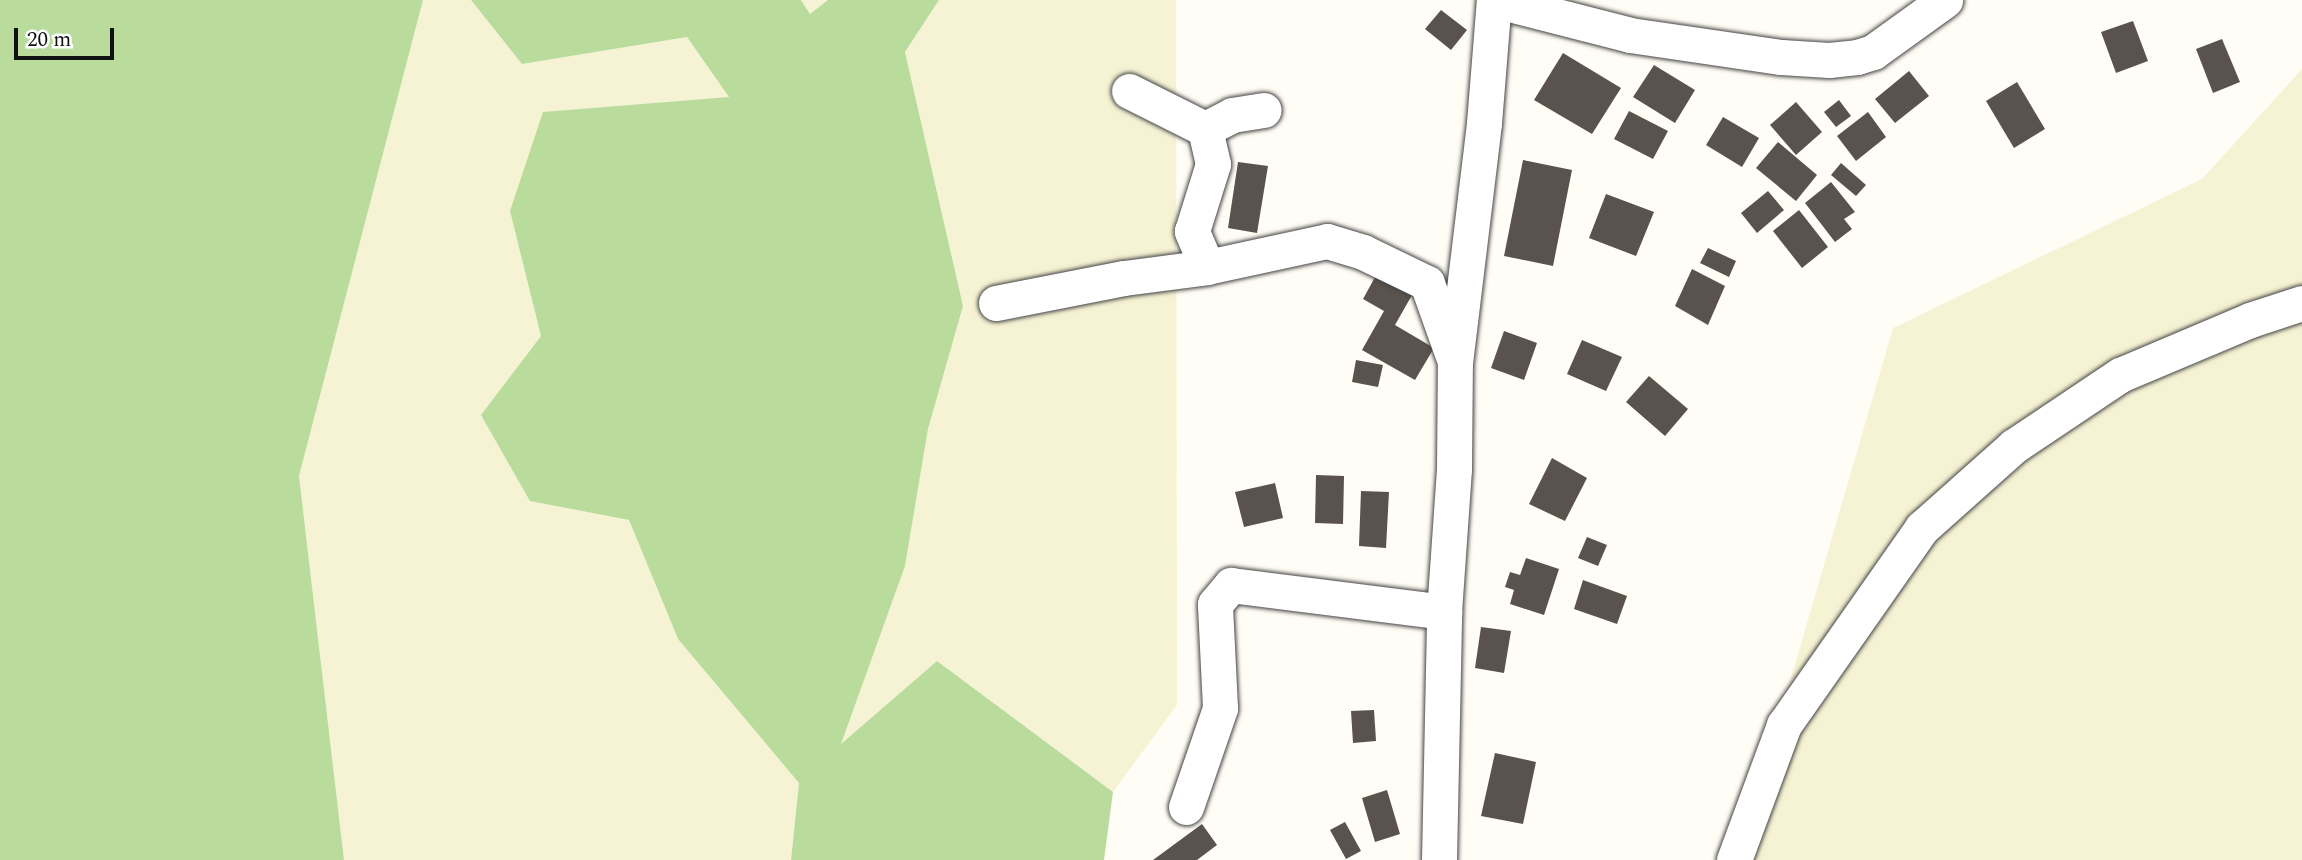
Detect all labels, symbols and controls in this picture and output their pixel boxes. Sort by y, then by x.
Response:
scale bar [18,14,117,58]
text: 20 m [27,24,71,56]

